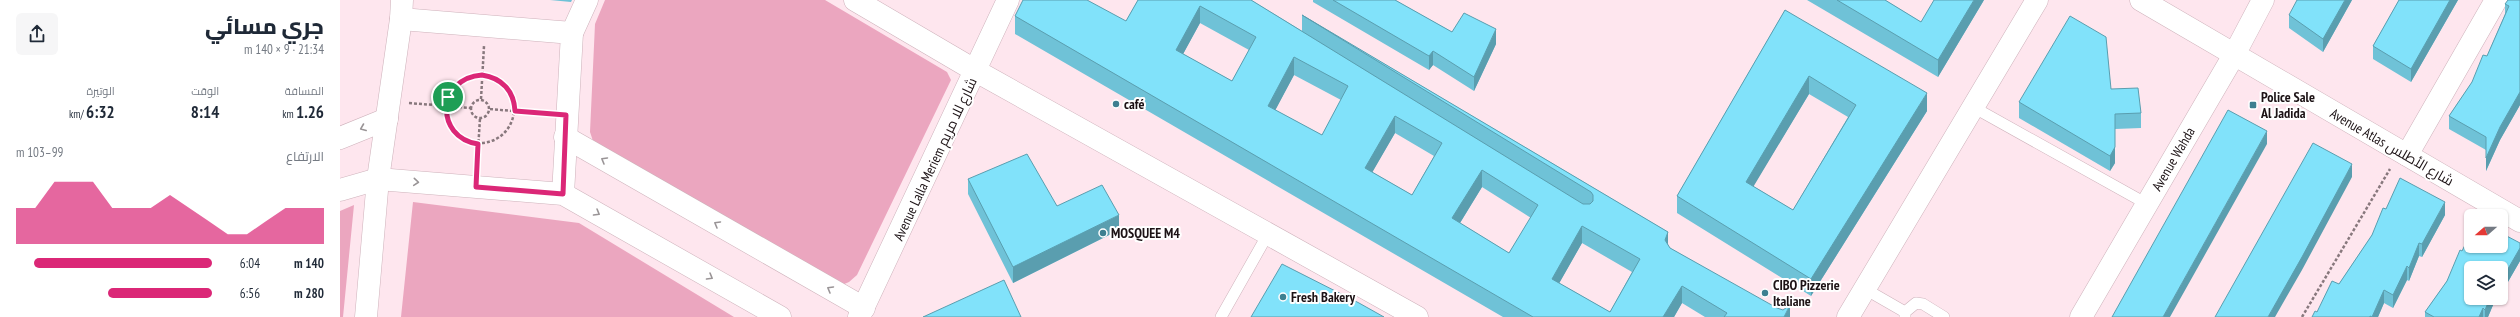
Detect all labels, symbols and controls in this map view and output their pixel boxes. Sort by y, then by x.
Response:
text: جري مسائي [205,12,324,40]
button: share [16,13,58,55]
text: 21:34 · 9 × 140 m [244,41,324,58]
street label: Avenue Lalla Meriem شارع للا مريم [889,75,982,244]
pin [431,80,465,114]
text: الوتيرة [86,84,115,98]
text: الوقت [191,84,219,98]
text: المسافة [285,84,324,98]
icon: arrive [437,86,459,108]
place label: Police Sale Al Jadida [2260,88,2315,122]
place label: café [1124,95,1144,113]
marker: café [1111,99,1121,109]
marker: Police Sale Al Jadida [2248,100,2258,110]
text: 6:32 [86,101,115,123]
text: 8:14 [191,101,219,123]
text: 1.26 [296,101,324,123]
street label: Avenue Atlas شارع الأطلس [2327,104,2457,190]
text: /km [69,107,86,121]
text: km [282,107,296,121]
one-way arrow [360,124,367,132]
street label: Avenue Wahda [2148,124,2199,194]
text: 99–103 m [16,144,63,161]
text: الارتفاع [286,148,324,165]
one-way arrow [601,157,609,165]
one-way arrow [413,178,419,187]
one-way arrow [593,209,600,216]
north arrow [2464,209,2508,253]
map controls [2464,209,2508,305]
one-way arrow [714,222,721,229]
place label: MOSQUEE M4 [1111,224,1180,242]
marker: MOSQUEE M4 [1098,228,1108,238]
text: 6:04 [240,255,260,272]
text: 140 m [294,255,324,272]
button: layers [2464,261,2508,305]
one-way arrow [706,273,713,280]
place label: CIBO Pizzerie Italiane [1773,276,1840,310]
text: 6:56 [240,285,260,302]
text: 280 m [294,285,324,302]
one-way arrow [827,286,834,293]
place label: Fresh Bakery [1291,288,1355,306]
marker: CIBO Pizzerie Italiane [1760,288,1770,298]
marker: Fresh Bakery [1278,292,1288,302]

